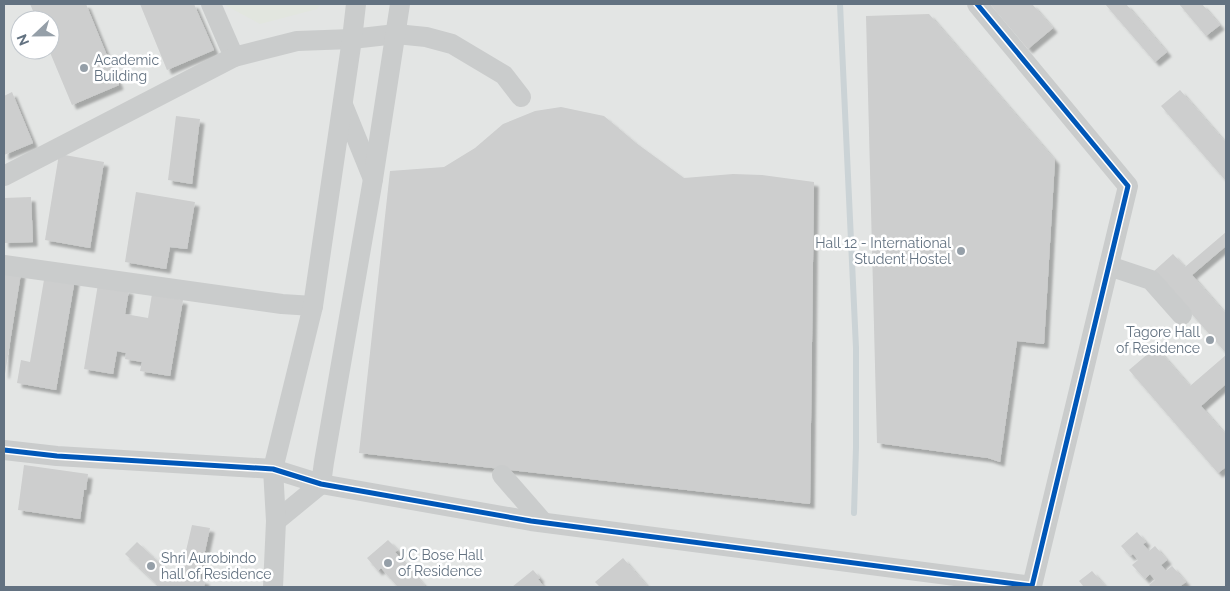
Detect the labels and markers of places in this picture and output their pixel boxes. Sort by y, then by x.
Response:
place label: Academic Building [94,52,159,84]
marker: Academic Building [78,62,90,74]
place label: Hall 12 - International Student Hostel [815,235,951,267]
marker: Hall 12 - International Student Hostel [955,245,967,257]
place label: Tagore Hall of Residence [1116,324,1200,356]
marker: Tagore Hall of Residence [1204,334,1216,346]
place label: J C Bose Hall of Residence [398,547,483,579]
place label: Shri Aurobindo hall of Residence [161,550,272,582]
marker: J C Bose Hall of Residence [382,557,394,569]
marker: Shri Aurobindo hall of Residence [145,560,157,572]

